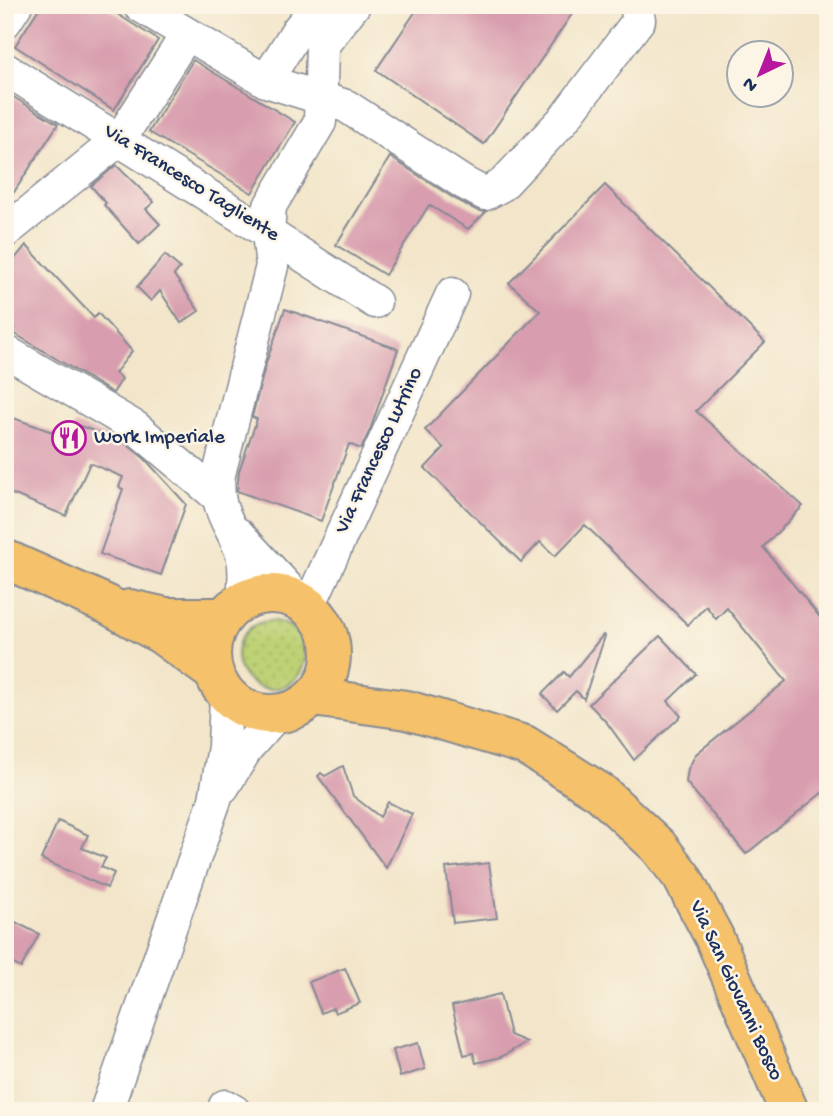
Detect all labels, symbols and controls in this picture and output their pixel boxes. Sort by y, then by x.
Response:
north arrow [724,38,794,108]
text: N [738,71,763,97]
street label: Via Francesco Tagliente [98,119,284,249]
street label: Via Francesco Lutrino [330,364,429,539]
restaurant icon: Work Imperiale [50,419,88,457]
place label: Work Imperiale [94,426,226,451]
street label: Via San Giovanni Bosco [682,896,788,1085]

